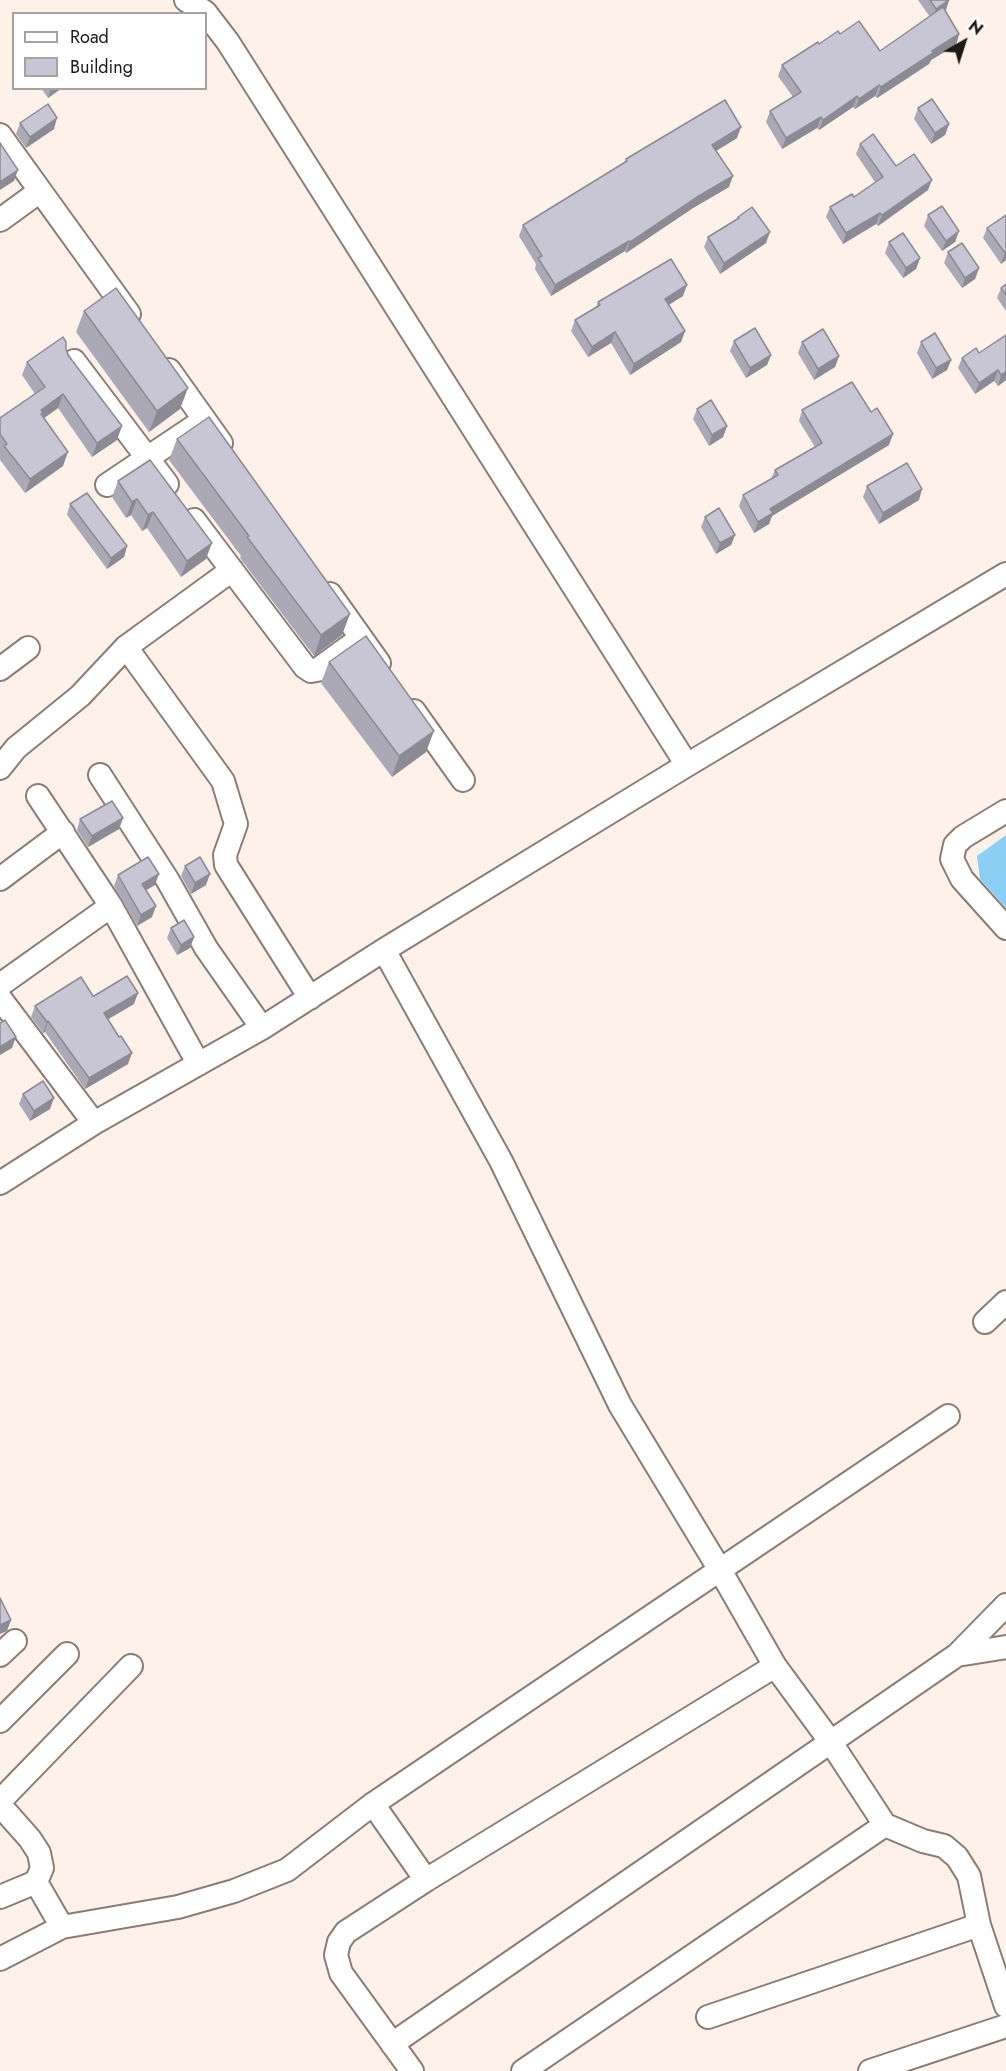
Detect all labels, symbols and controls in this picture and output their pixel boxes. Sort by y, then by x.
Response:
legend [12,12,207,90]
north arrow [934,12,994,72]
text: N [963,15,988,41]
text: Road [70,24,109,50]
text: Building [70,54,133,80]

